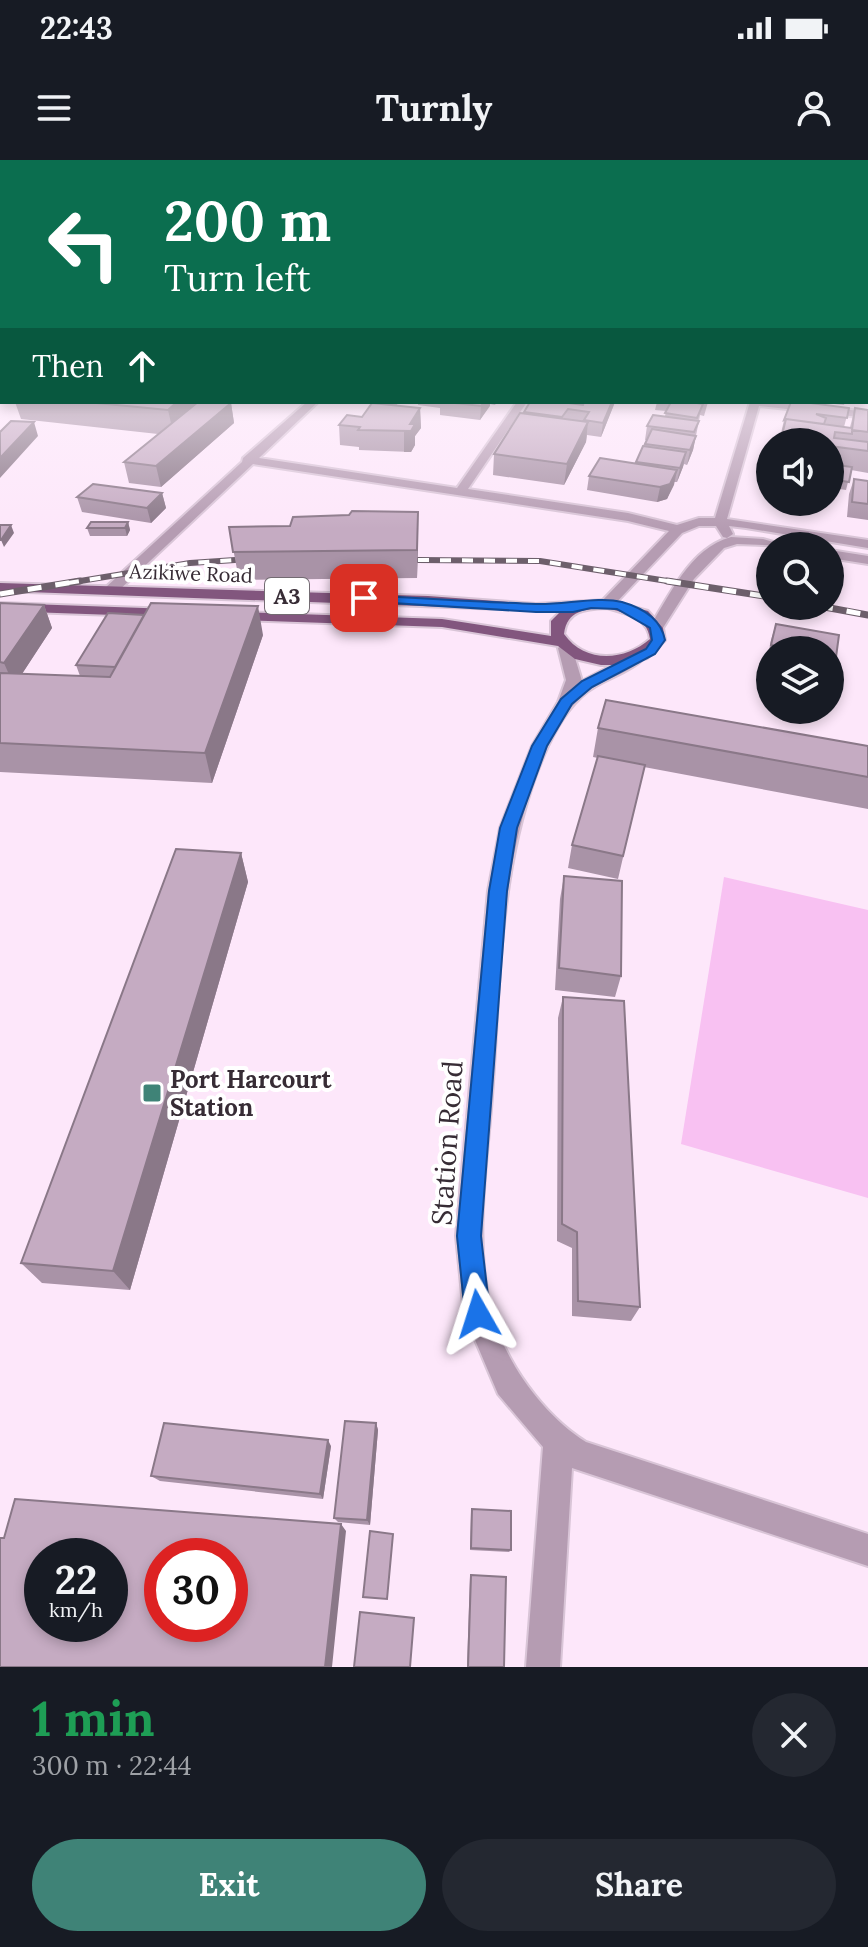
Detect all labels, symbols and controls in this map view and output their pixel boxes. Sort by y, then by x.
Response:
text: 22:43 [40,9,113,47]
text: Turnly [376,85,492,131]
icon: menu [32,86,76,130]
icon: person [792,86,836,130]
text: 200 m [164,185,331,256]
icon: left [32,192,136,296]
text: Turn left [164,255,311,301]
icon: ahead [120,344,164,388]
text: Then [32,347,104,385]
map controls [756,428,844,724]
button: sound [756,428,844,516]
button: search [756,532,844,620]
street label: Azikiwe Road [128,558,253,588]
pin [330,564,398,632]
icon: arrive [342,576,386,620]
road number: A3 [265,578,309,614]
button: layers [756,636,844,724]
street label: Station Road [423,1059,471,1227]
place label: Port Harcourt Station [170,1064,333,1123]
marker: Port Harcourt Station [141,1082,163,1104]
position arrow [436,1272,520,1356]
speed limit sign: 30 [144,1538,248,1642]
text: 22 [55,1554,97,1605]
text: km/h [49,1597,103,1622]
text: 1 min [32,1688,155,1749]
button: close [752,1693,836,1777]
text: 300 m · 22:44 [32,1749,192,1782]
button: Exit [32,1839,426,1931]
button: Share [442,1839,836,1931]

